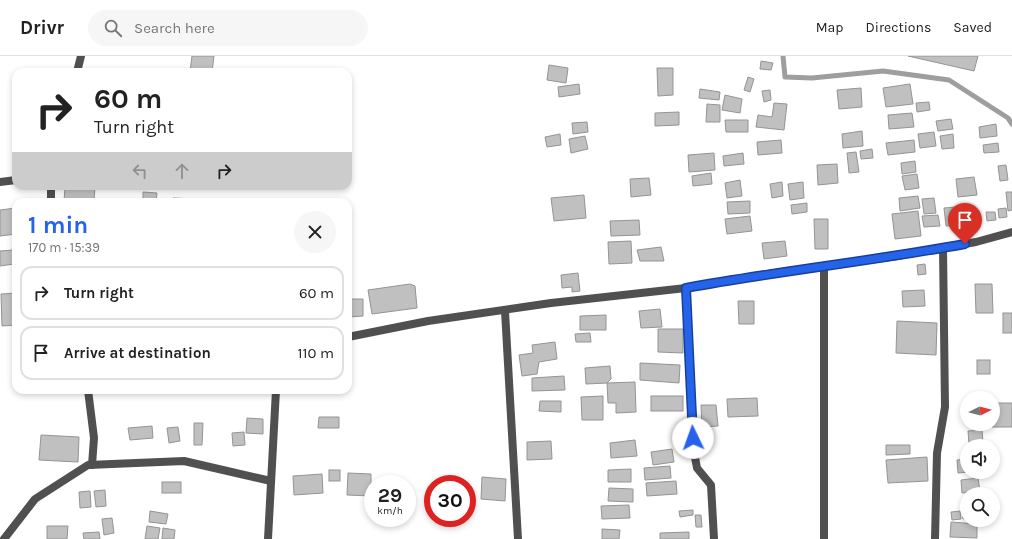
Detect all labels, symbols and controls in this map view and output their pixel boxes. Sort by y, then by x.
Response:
search box [88,10,368,46]
text: Drivr [20,17,64,39]
icon: search [102,17,124,39]
text: Search here [134,19,215,37]
text: Map [816,19,844,36]
text: Directions [866,19,931,36]
text: Saved [953,19,992,36]
text: 60 m [94,82,162,115]
icon: right [28,84,80,136]
text: Turn right [94,116,174,138]
icon: left [129,160,151,182]
icon: ahead [171,160,193,182]
icon: right [213,160,235,182]
pin [948,203,982,244]
icon: arrive [954,209,976,231]
text: 1 min [28,211,88,239]
button: close [294,211,336,253]
text: 170 m · 15:39 [28,240,100,255]
icon: right [30,282,52,304]
text: Turn right [64,284,134,302]
text: 60 m [299,284,334,302]
icon: arrive [30,342,52,364]
text: Arrive at destination [64,344,211,362]
text: 110 m [298,344,334,362]
north arrow [960,391,1000,431]
map controls [960,391,1000,527]
position arrow [672,417,714,459]
button: sound [960,439,1000,479]
speed limit sign: 30 [424,475,476,527]
text: 29 [378,484,402,507]
button: search [960,487,1000,527]
text: km/h [377,505,403,517]

